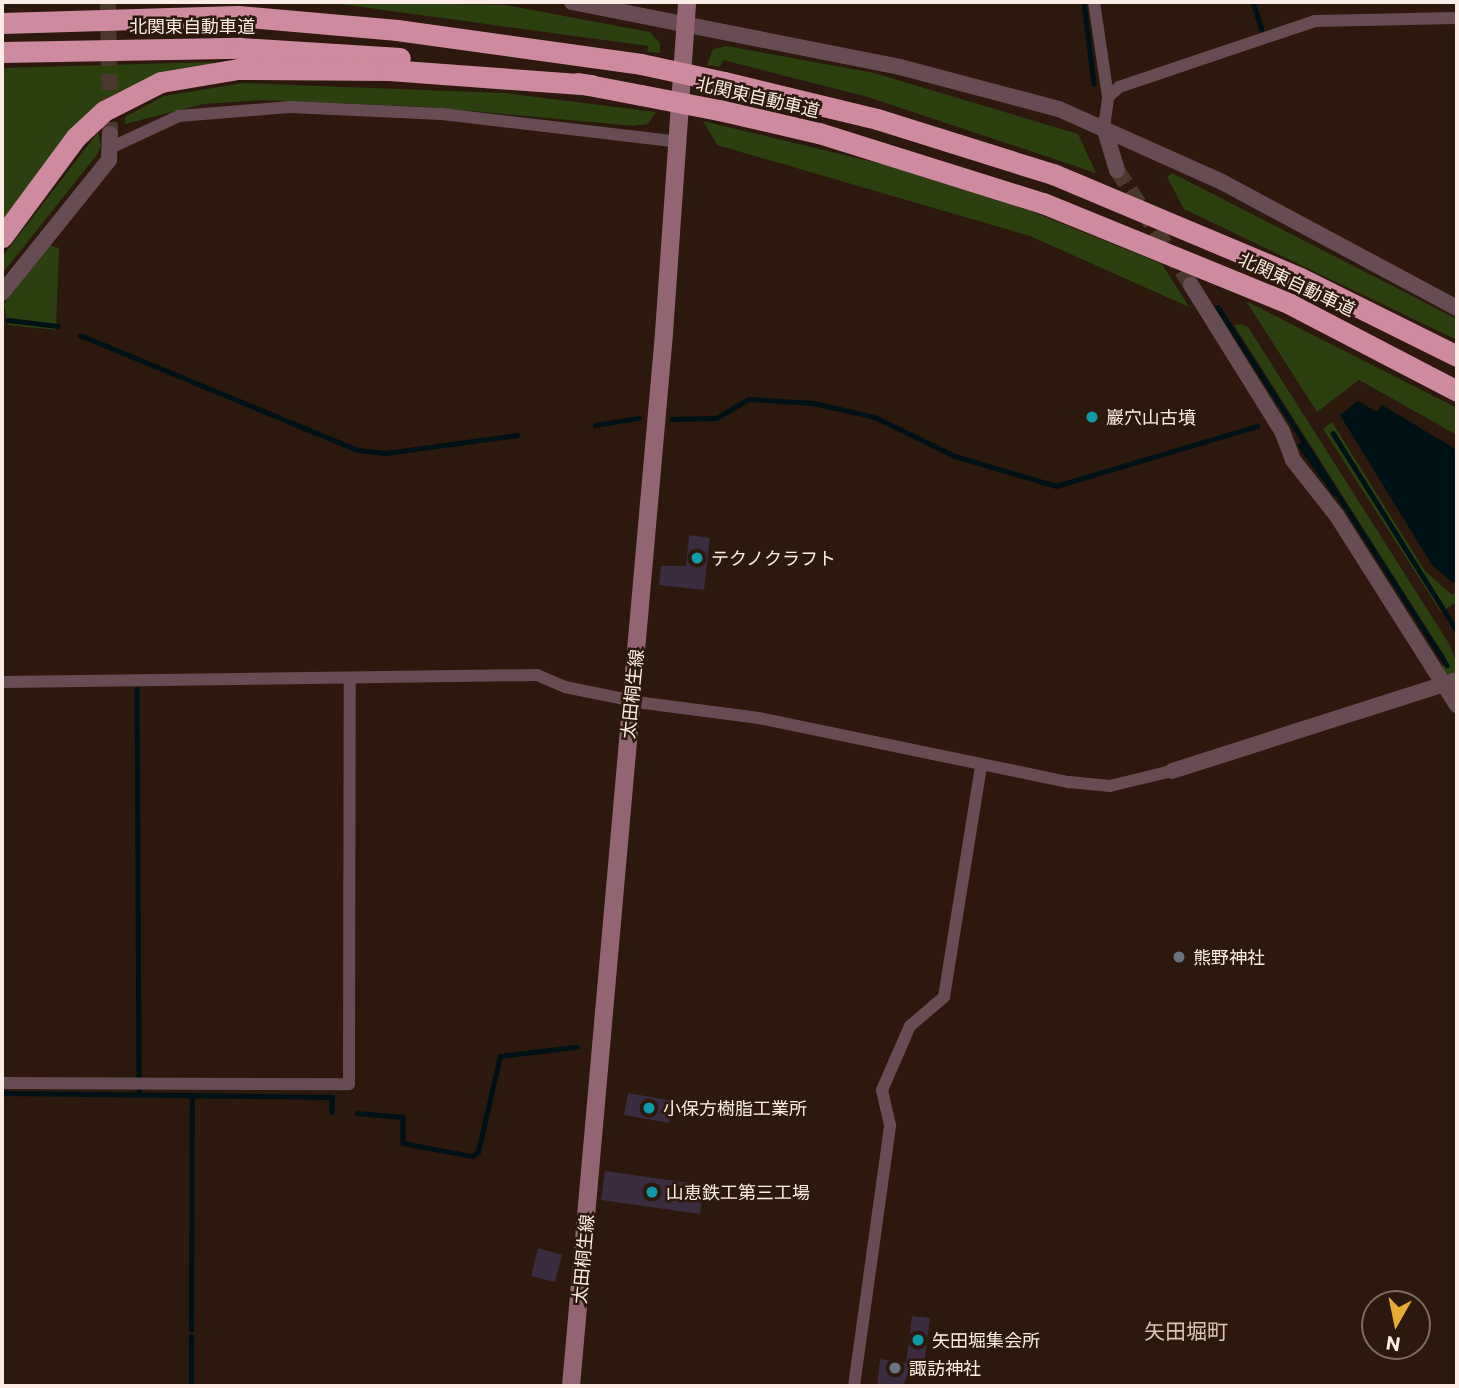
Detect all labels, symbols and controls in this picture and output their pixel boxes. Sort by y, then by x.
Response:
street label: 北関東自動車道 [129,15,255,37]
street label: 北関東自動車道 [694,72,822,122]
street label: 北関東自動車道 [1235,248,1359,320]
place label: 巖穴山古墳 [1106,406,1196,428]
marker: 巖穴山古墳 [1084,409,1100,425]
place label: テクノクラフト [711,547,837,569]
marker: テクノクラフト [689,550,705,566]
street label: 太田桐生線 [617,648,647,740]
place label: 熊野神社 [1193,946,1265,968]
marker: 熊野神社 [1171,949,1187,965]
place label: 小保方樹脂工業所 [663,1097,807,1119]
marker: 小保方樹脂工業所 [641,1100,657,1116]
place label: 山恵鉄工第三工場 [666,1181,810,1203]
marker: 山恵鉄工第三工場 [644,1184,660,1200]
street label: 太田桐生線 [568,1213,598,1305]
north arrow [1361,1290,1431,1360]
district label: 矢田堀町 [1144,1318,1228,1344]
place label: 矢田堀集会所 [932,1329,1040,1351]
marker: 矢田堀集会所 [910,1332,926,1348]
text: N [1384,1332,1402,1357]
place label: 諏訪神社 [909,1357,981,1379]
marker: 諏訪神社 [887,1360,903,1376]

